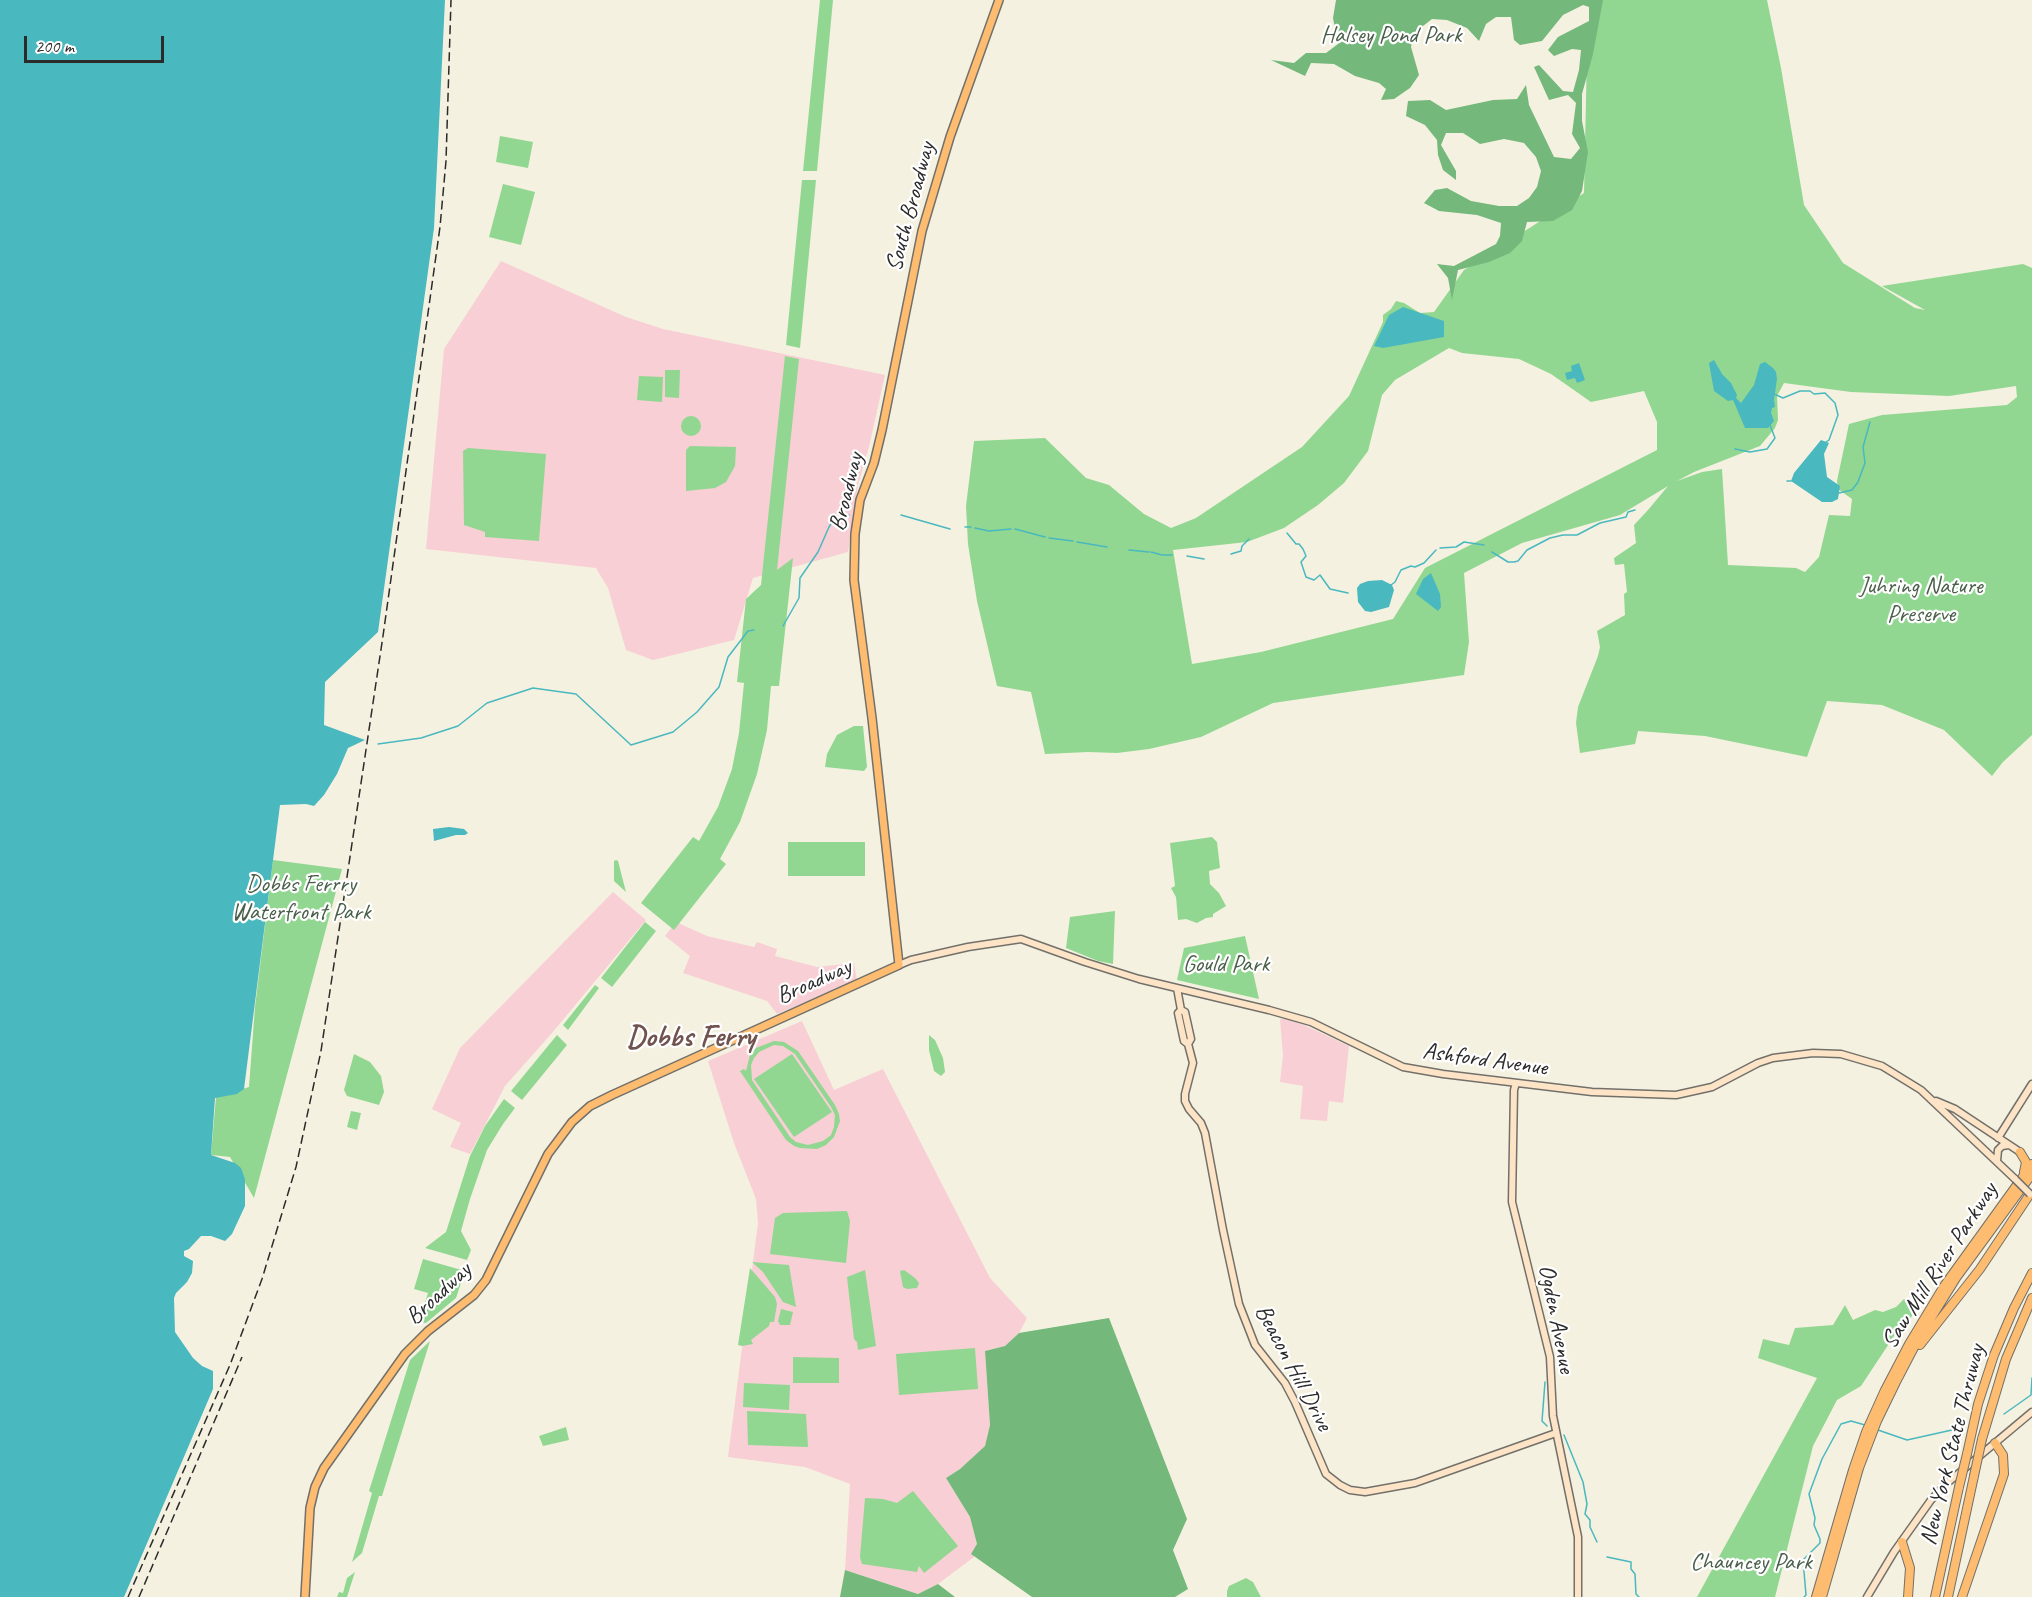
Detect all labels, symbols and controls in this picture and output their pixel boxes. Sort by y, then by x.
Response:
park label: Halsey Pond Park [1320,22,1462,50]
scale bar [27,24,166,62]
text: 200 m [35,35,74,57]
street label: South Broadway [880,139,942,275]
street label: Broadway [823,450,871,534]
park label: Juhring Nature Preserve [1859,573,1983,629]
park label: Dobbs Ferrry Waterfront Park [232,871,370,927]
park label: Gould Park [1183,951,1269,979]
street label: Broadway [772,953,856,1011]
district label: Dobbs Ferry [627,1020,755,1056]
street label: Ashford Avenue [1421,1037,1549,1083]
street label: Saw Mill River Parkway [1876,1178,2004,1354]
street label: Broadway [400,1257,478,1331]
street label: Ogden Avenue [1531,1262,1581,1376]
street label: Beacon Hill Drive [1248,1300,1338,1436]
street label: New York State Thruway [1914,1342,1992,1548]
park label: Chauncey Park [1690,1549,1812,1577]

